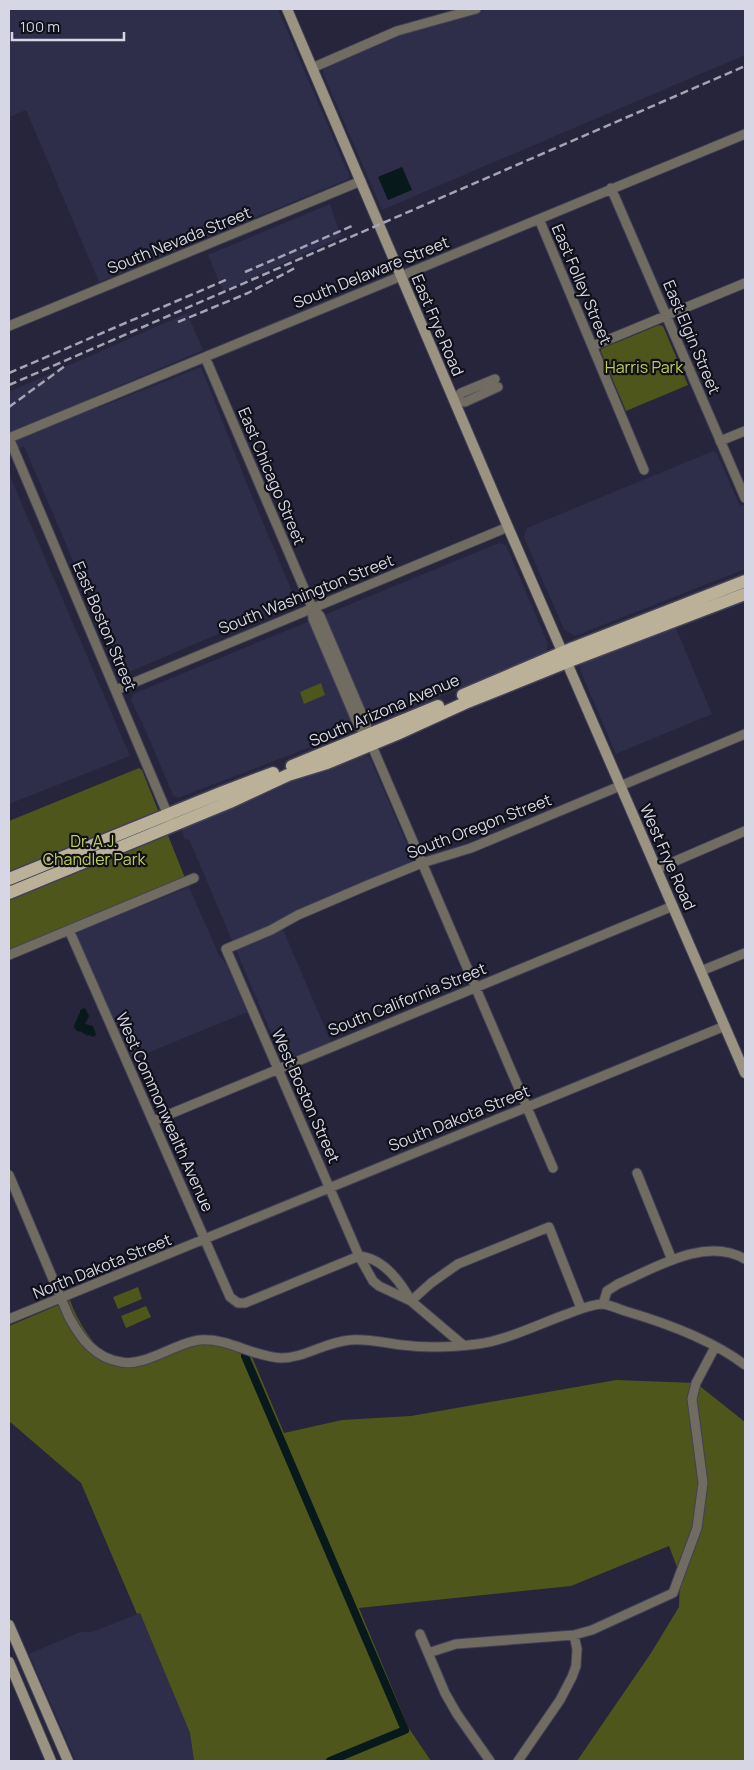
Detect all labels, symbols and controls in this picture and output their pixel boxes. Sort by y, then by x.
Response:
scale bar [12,10,125,42]
text: 100 m [20,16,60,37]
street label: South Nevada Street [104,201,254,279]
street label: East Folley Street [547,221,617,347]
street label: South Delaware Street [290,231,452,313]
street label: East Frye Road [407,271,469,379]
street label: East Elgin Street [658,277,726,397]
park label: Harris Park [605,356,684,378]
street label: East Chicago Street [233,404,311,548]
street label: South Washington Street [215,549,397,639]
street label: East Boston Street [68,558,142,694]
street label: South Arizona Avenue [305,668,463,752]
street label: South Oregon Street [404,788,554,864]
street label: West Frye Road [635,801,701,913]
park label: Dr. A.J. Chandler Park [43,830,146,870]
street label: South California Street [325,957,489,1041]
street label: West Commonwealth Avenue [111,1009,219,1215]
street label: West Boston Street [267,1026,345,1166]
street label: South Dakota Street [385,1080,533,1156]
street label: North Dakota Street [29,1228,175,1304]

